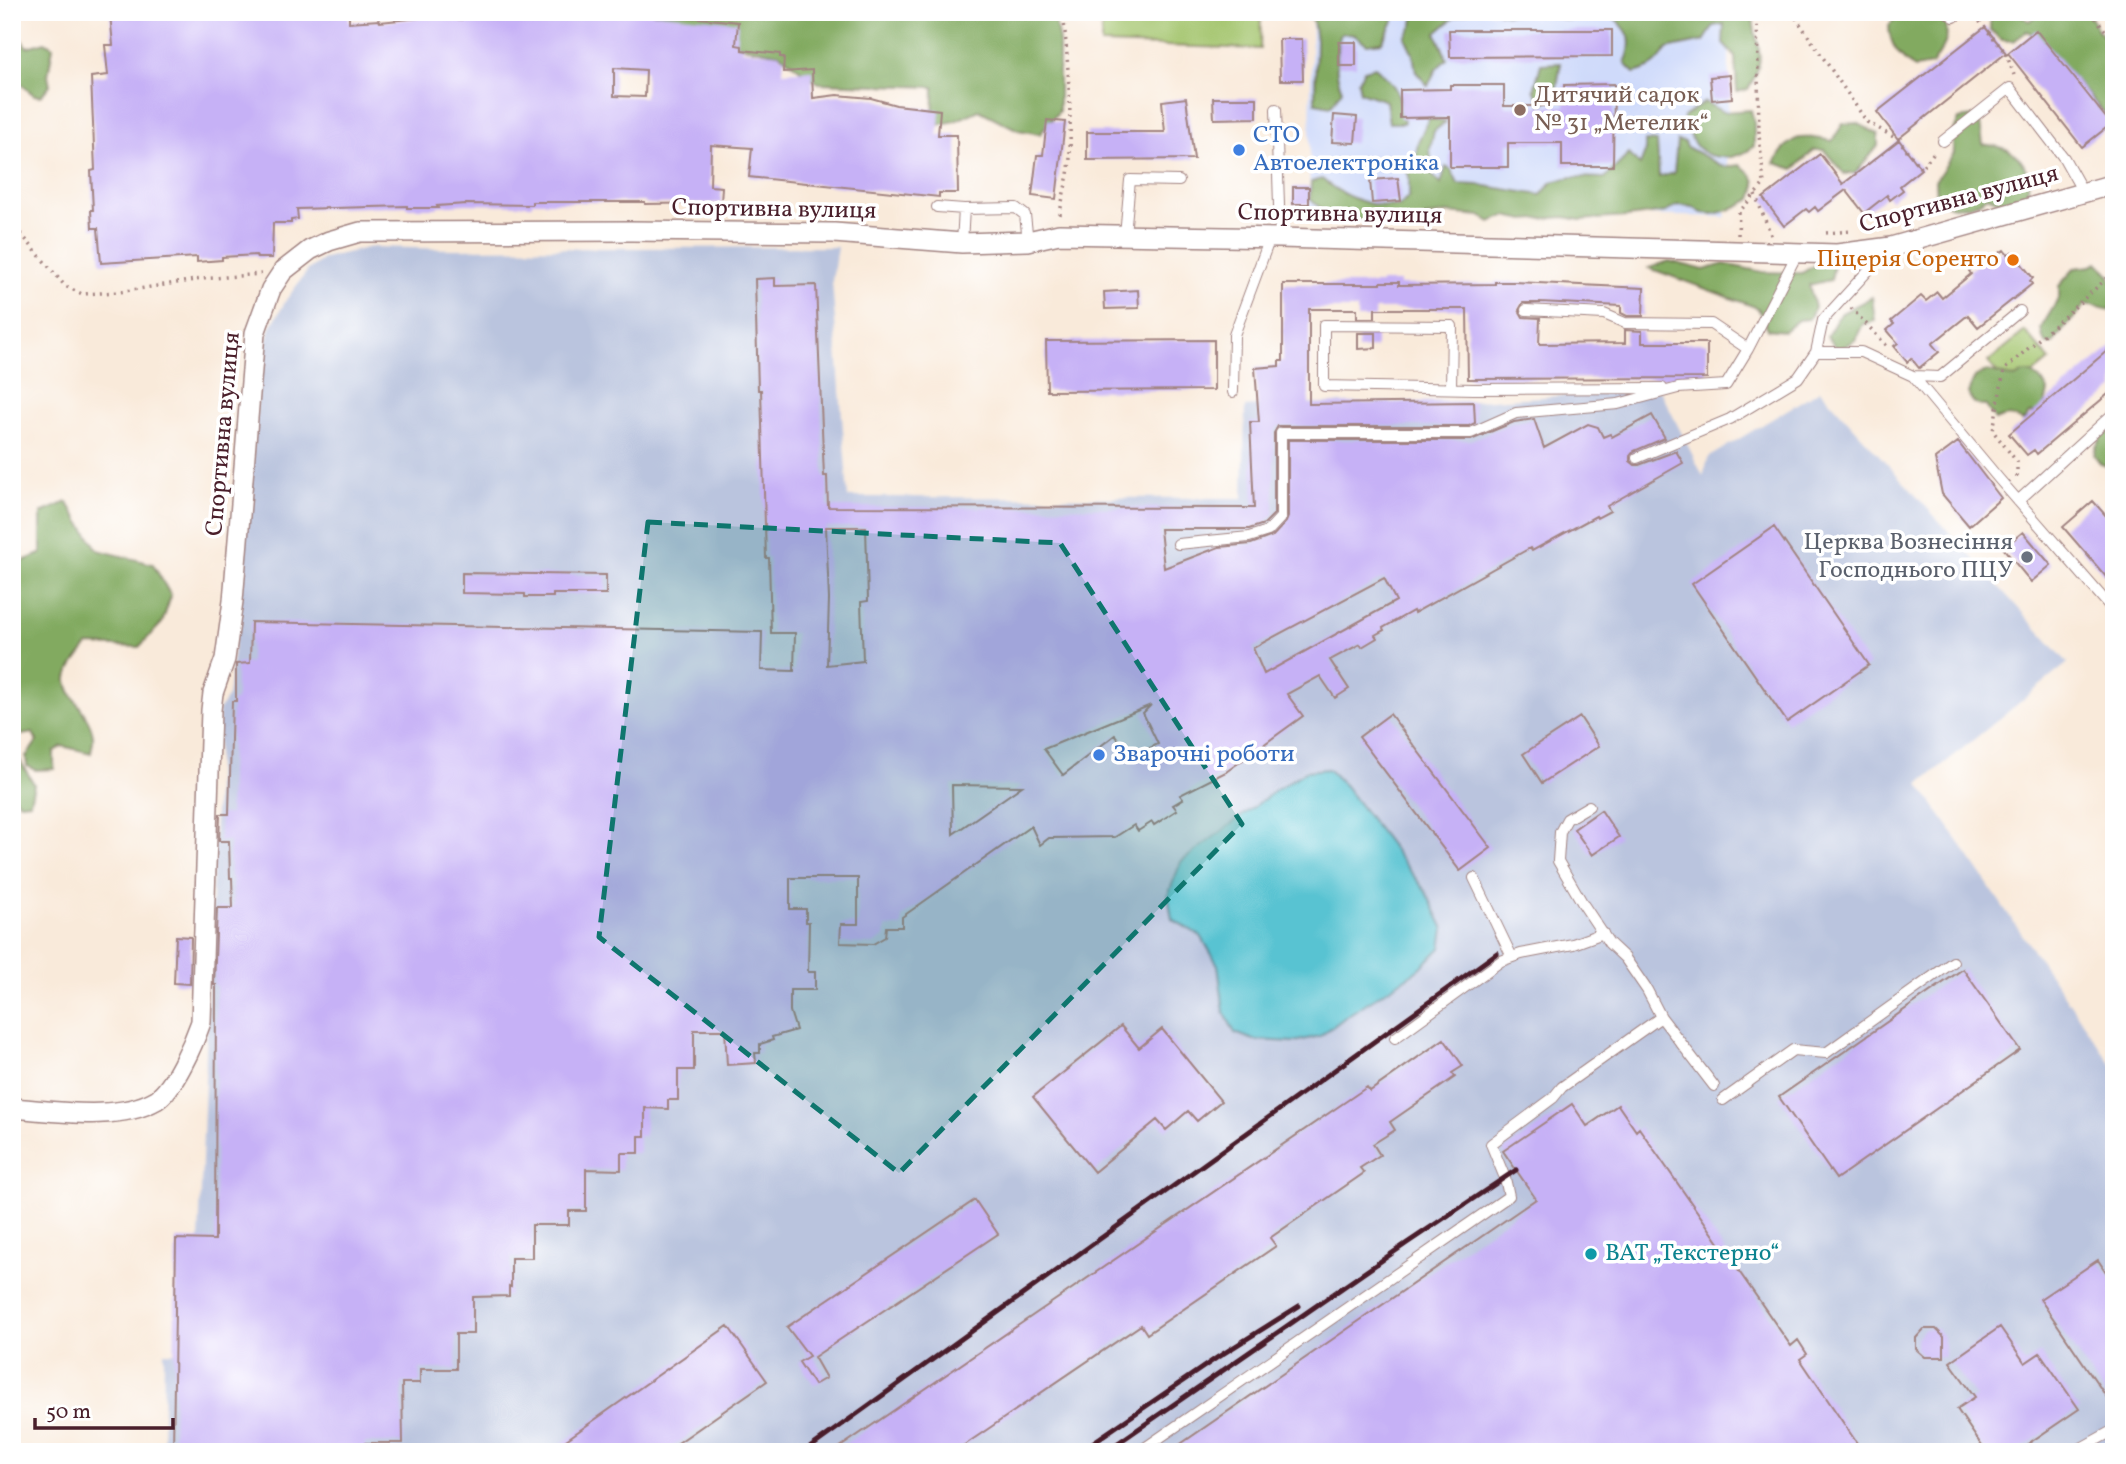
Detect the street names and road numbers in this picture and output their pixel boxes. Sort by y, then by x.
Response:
street label: Спортивна вулиця [1856,157,2062,243]
street label: Спортивна вулиця [671,191,877,229]
street label: Спортивна вулиця [1237,196,1443,234]
street label: Спортивна вулиця [198,331,250,537]

